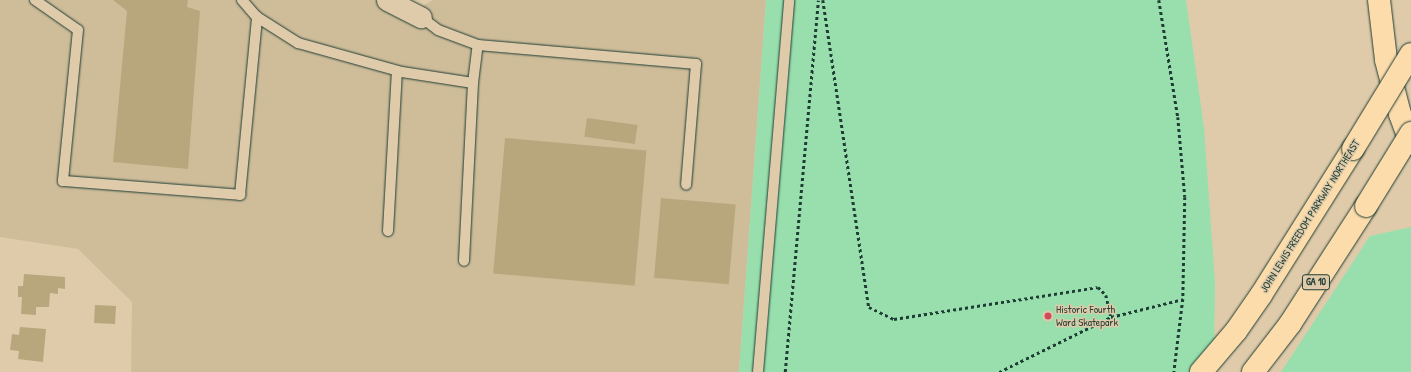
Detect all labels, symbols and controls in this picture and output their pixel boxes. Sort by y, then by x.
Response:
street label: JOHN LEWIS FREEDOM PARKWAY NORTHEAST [1257,137,1363,295]
road number: GA 10 [1301,274,1331,290]
place label: Historic Fourth Ward Skatepark [1056,303,1118,329]
marker: Historic Fourth Ward Skatepark [1043,311,1053,321]

